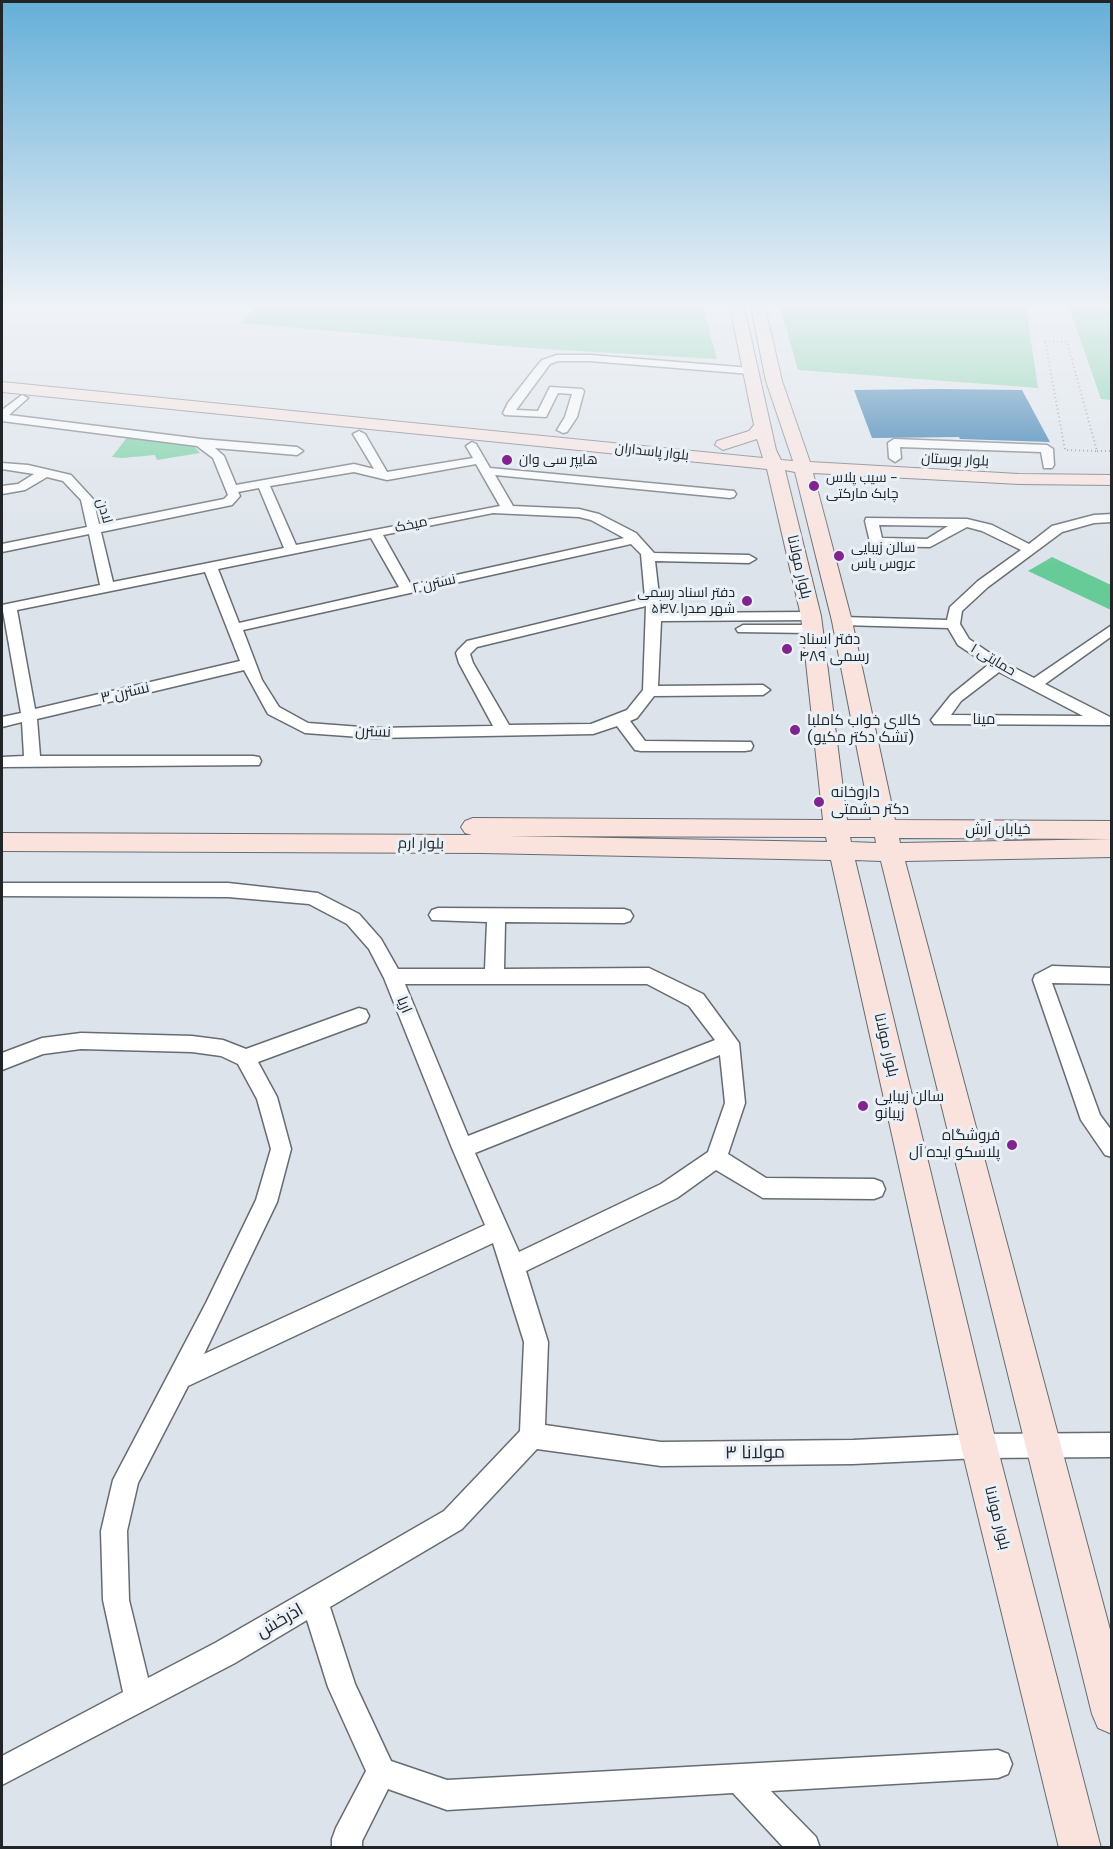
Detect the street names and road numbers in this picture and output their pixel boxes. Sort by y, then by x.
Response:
street label: بلوار پاسداران [614,440,690,464]
street label: بلوار بوستان [921,450,989,470]
street label: لادن [92,497,116,525]
street label: میخک [393,513,429,537]
street label: بلوار مولانا [783,533,815,601]
street label: نسترن ۲ [411,571,457,597]
street label: حمایتی ۱ [968,640,1018,680]
street label: نسترن ۳ [99,679,151,707]
street label: مینا [973,711,995,729]
street label: نسترن [355,722,391,742]
street label: خیابان آرش [965,821,1031,839]
street label: بلوار ارم [398,835,444,853]
street label: اریا [393,994,415,1016]
street label: بلوار مولانا [870,1011,902,1079]
street label: مولانا ۳ [725,1442,785,1464]
street label: بلوار مولانا [980,1484,1014,1552]
street label: اذرخش [253,1599,307,1643]

